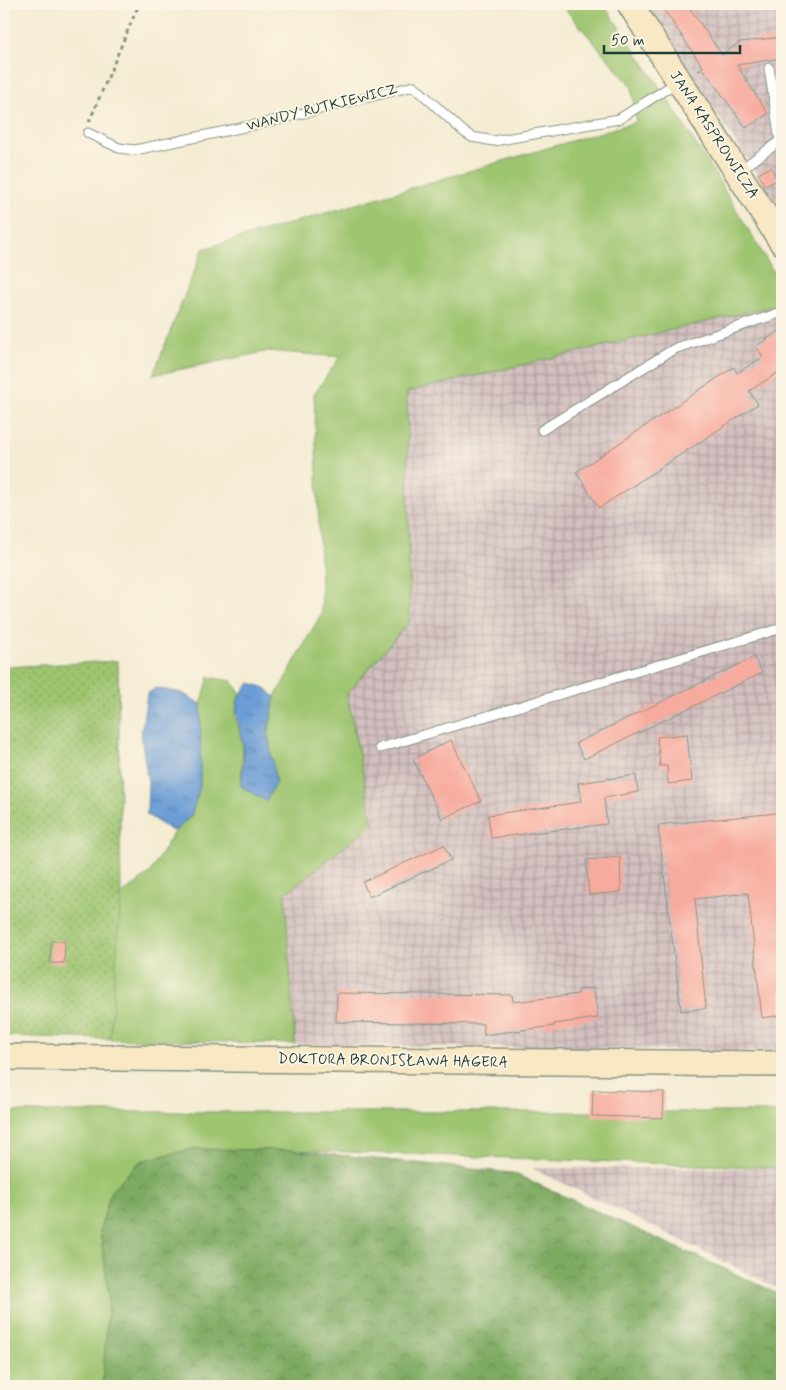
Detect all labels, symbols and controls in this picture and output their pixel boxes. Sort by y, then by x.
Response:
scale bar [604,22,740,54]
text: 50 m [611,31,645,51]
street label: JANA KASPROWICZA [665,67,763,203]
street label: WANDY RUTKIEWICZ [244,79,400,136]
street label: DOKTORA BRONISŁAWA HAGERA [278,1049,508,1073]

